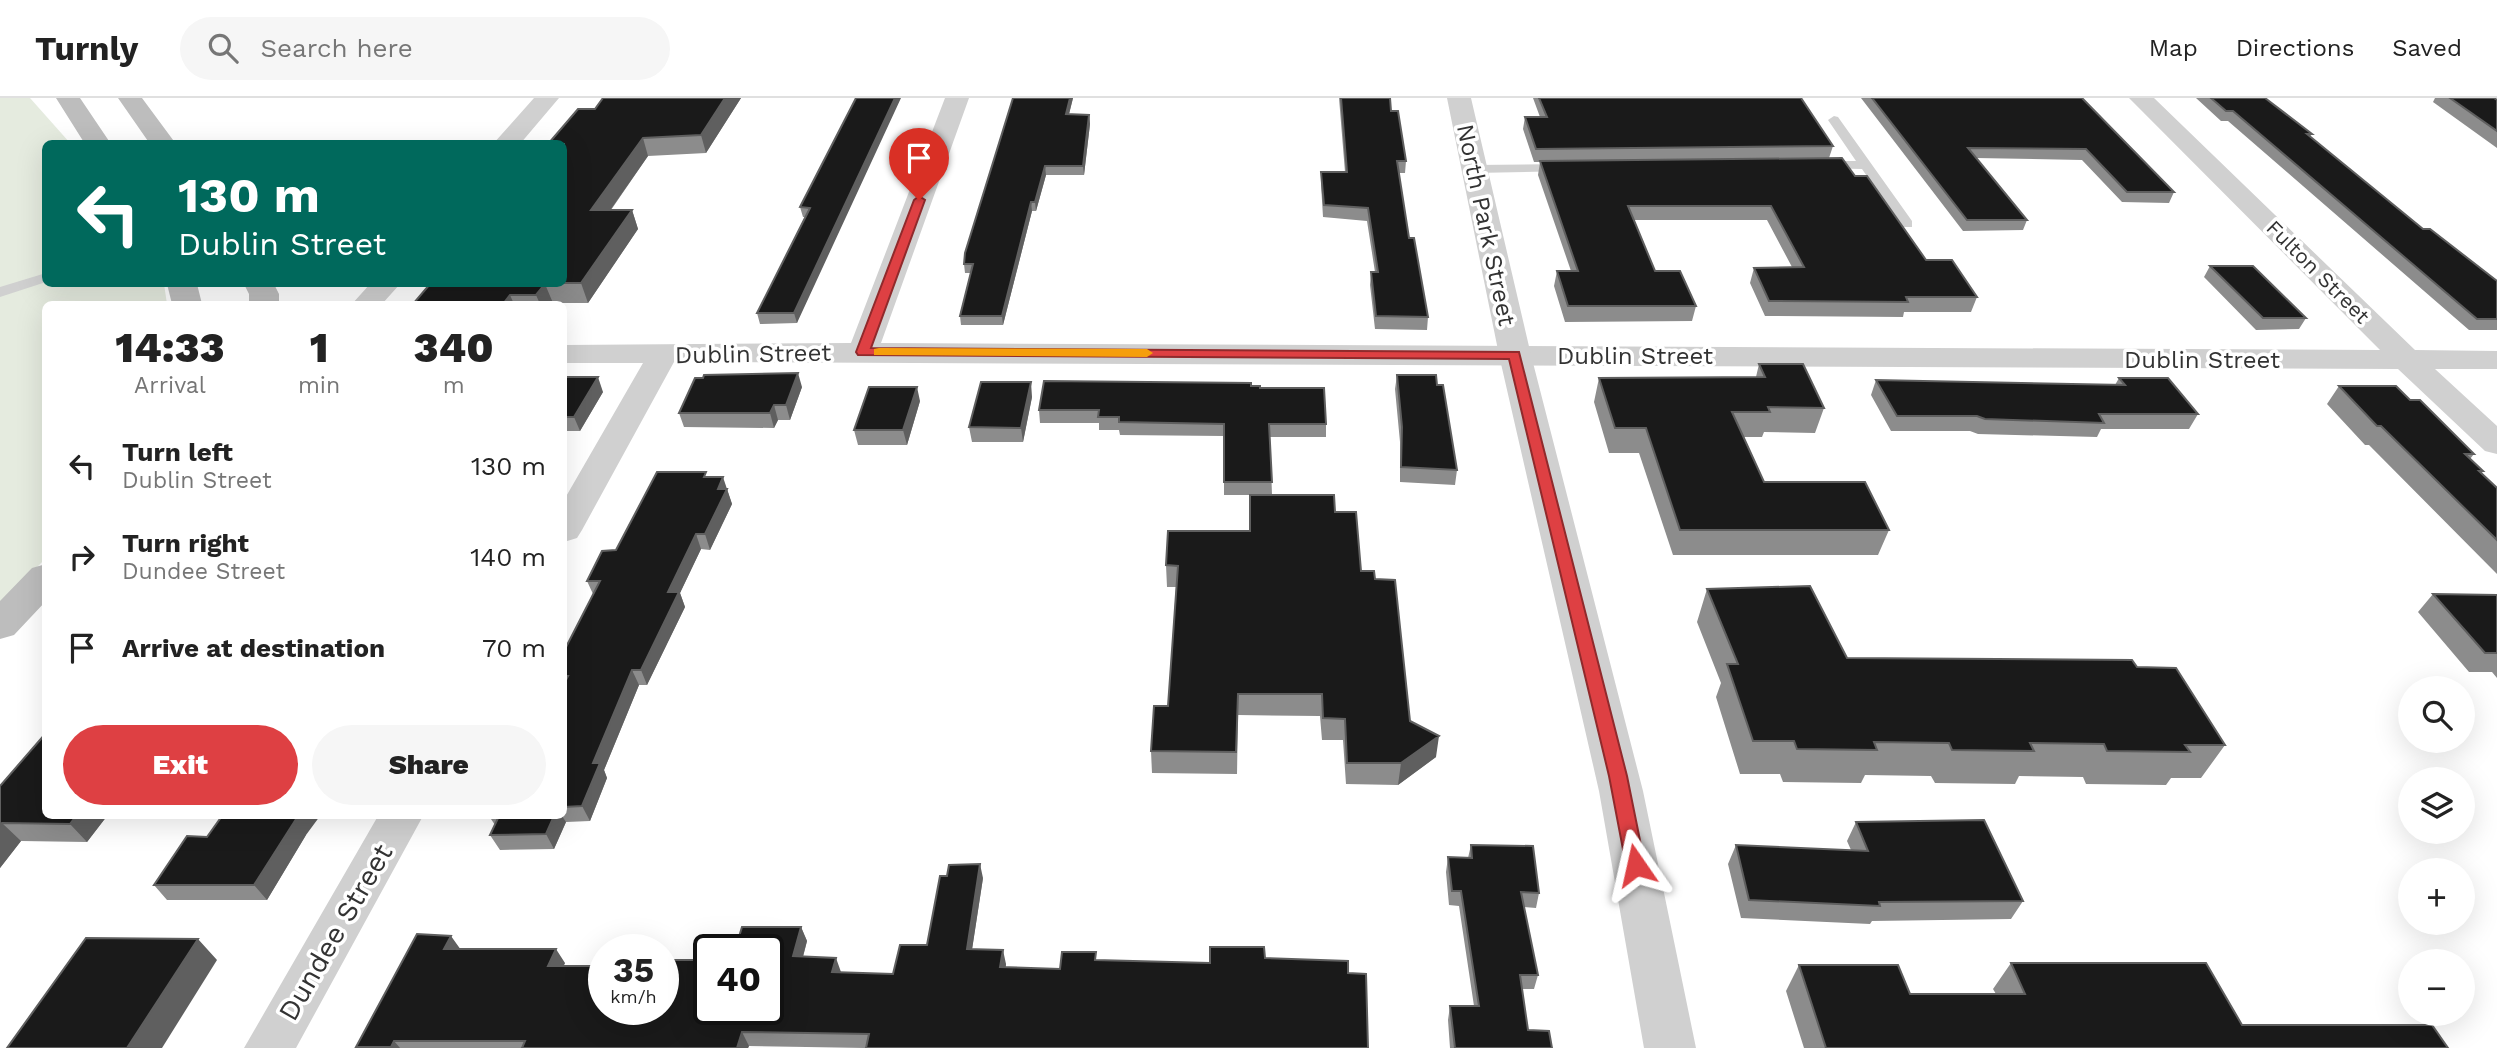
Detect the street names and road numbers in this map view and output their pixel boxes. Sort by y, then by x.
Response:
street label: North Park Street [1451,122,1521,328]
street label: Fulton Street [2262,215,2375,329]
street label: Dublin Street [675,339,831,369]
street label: Dublin Street [1557,342,1713,370]
street label: Dublin Street [2124,346,2280,374]
street label: Dundee Street [272,838,399,1026]

